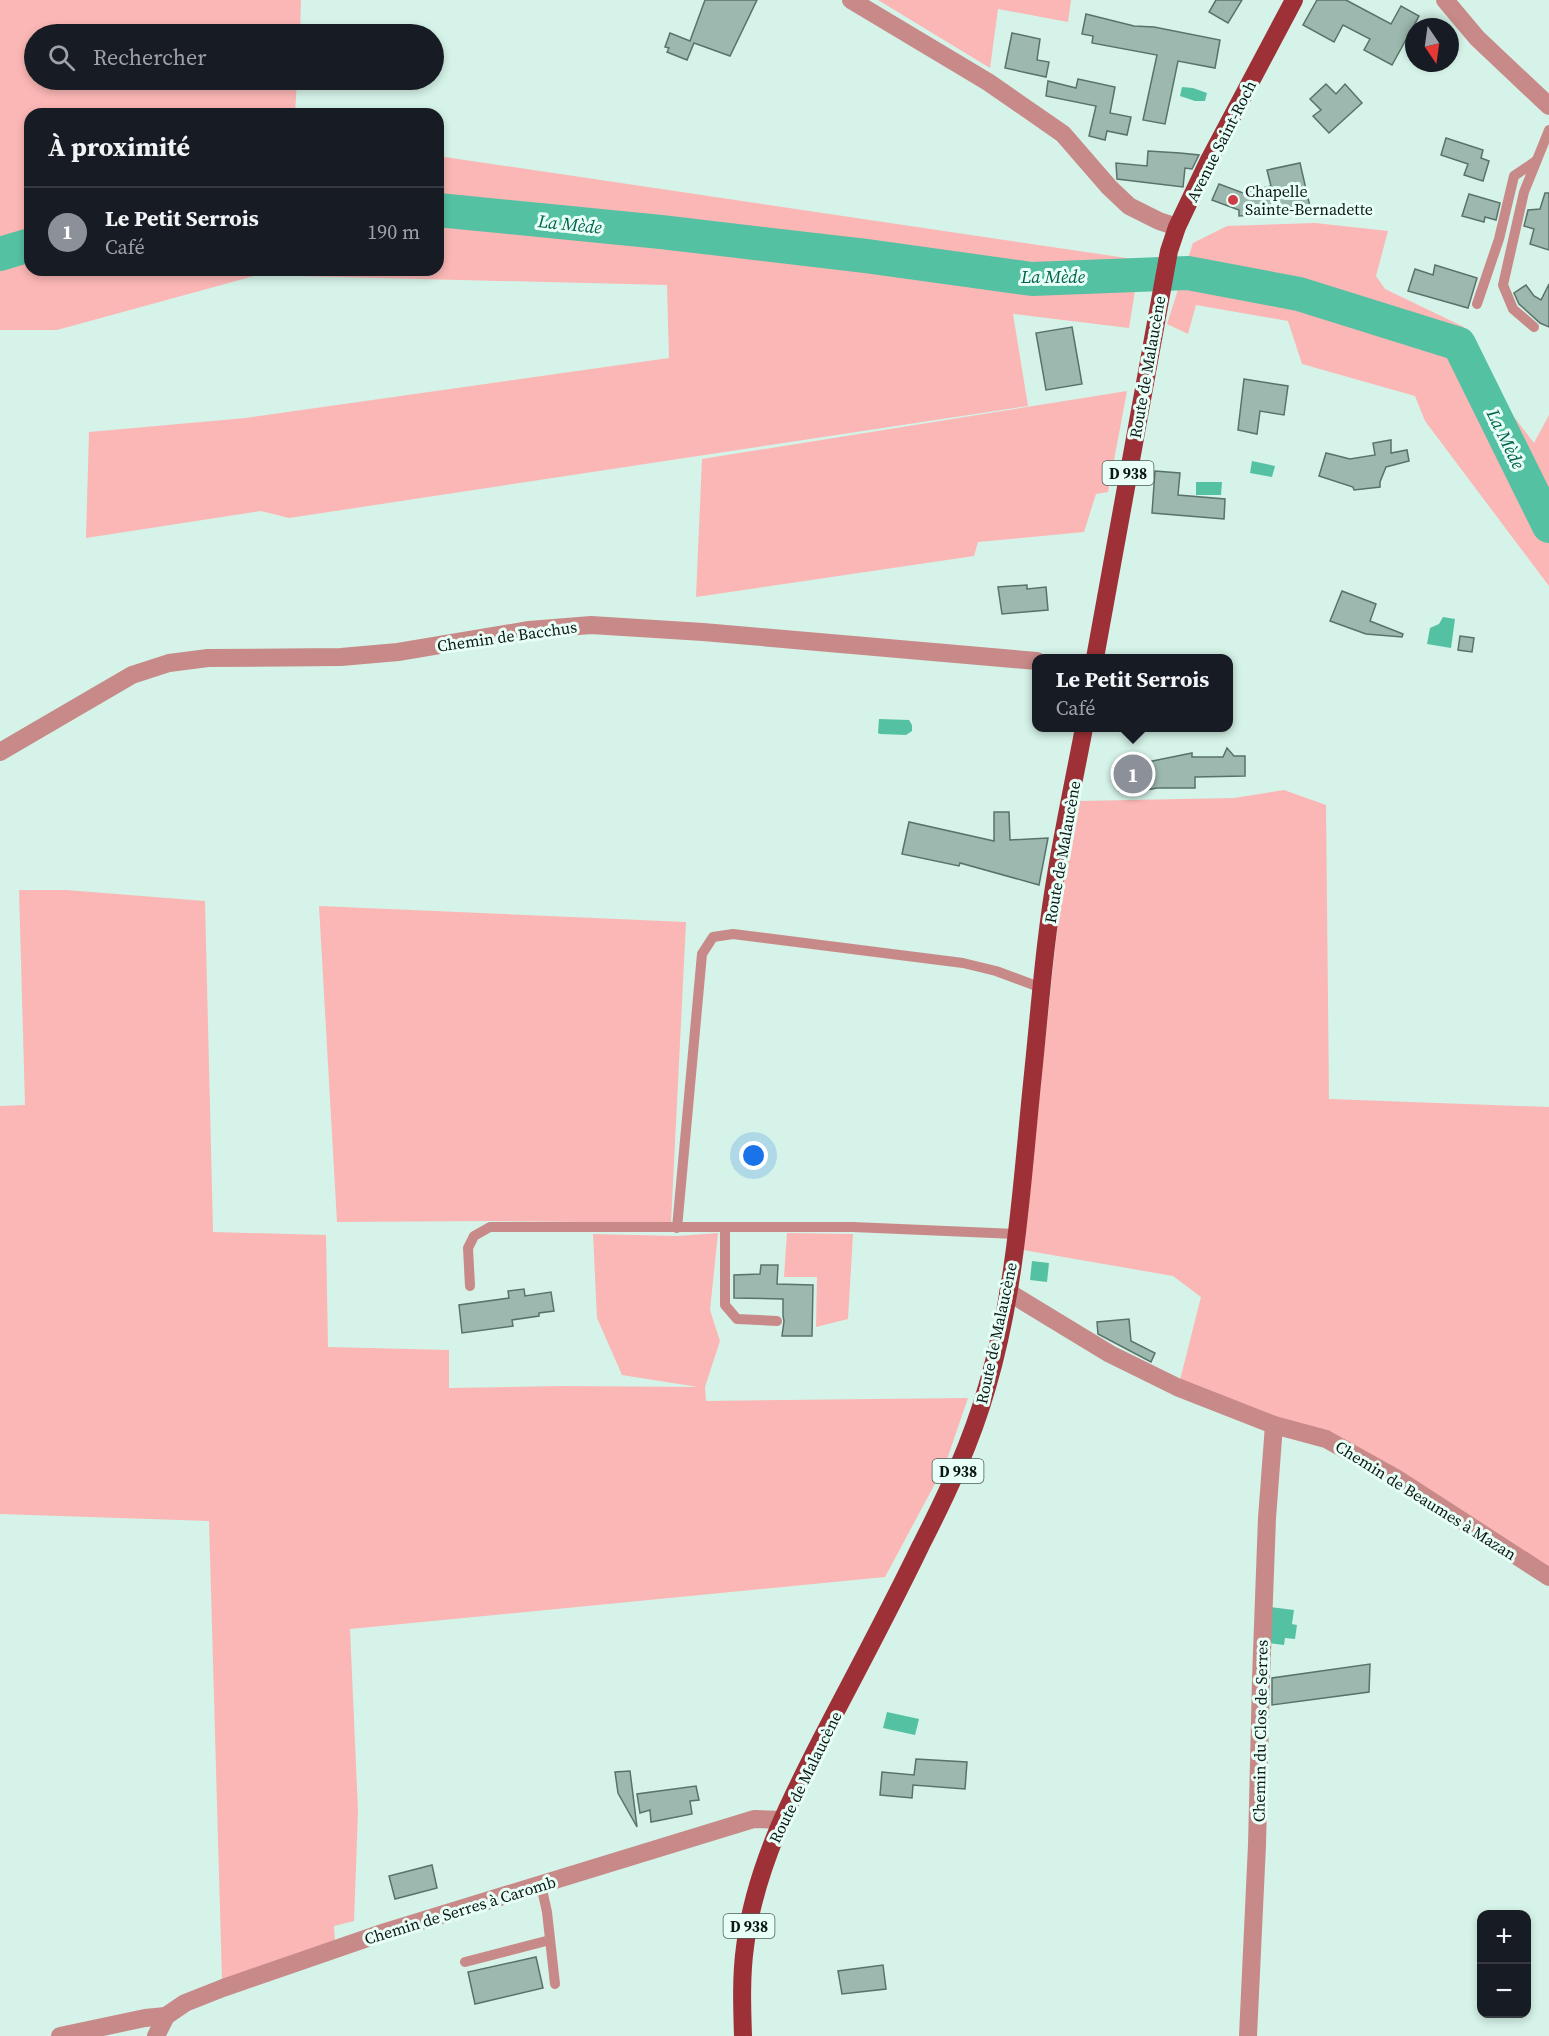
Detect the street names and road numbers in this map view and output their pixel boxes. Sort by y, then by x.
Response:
street label: Avenue Saint-Roch [1181,76,1261,205]
street label: Route de Malaucène [1124,294,1170,440]
road number: D 938 [1102,461,1154,485]
street label: Chemin de Bacchus [436,615,578,657]
street label: Route de Malaucène [1039,779,1085,925]
street label: Route de Malaucène [970,1260,1022,1406]
street label: Chemin de Beaumes à Mazan [1331,1435,1521,1565]
road number: D 938 [932,1459,984,1483]
street label: Chemin du Clos de Serres [1247,1639,1273,1822]
street label: Route de Malaucène [763,1707,847,1847]
street label: Chemin de Serres à Caromb [362,1870,558,1950]
road number: D 938 [724,1914,774,1938]

